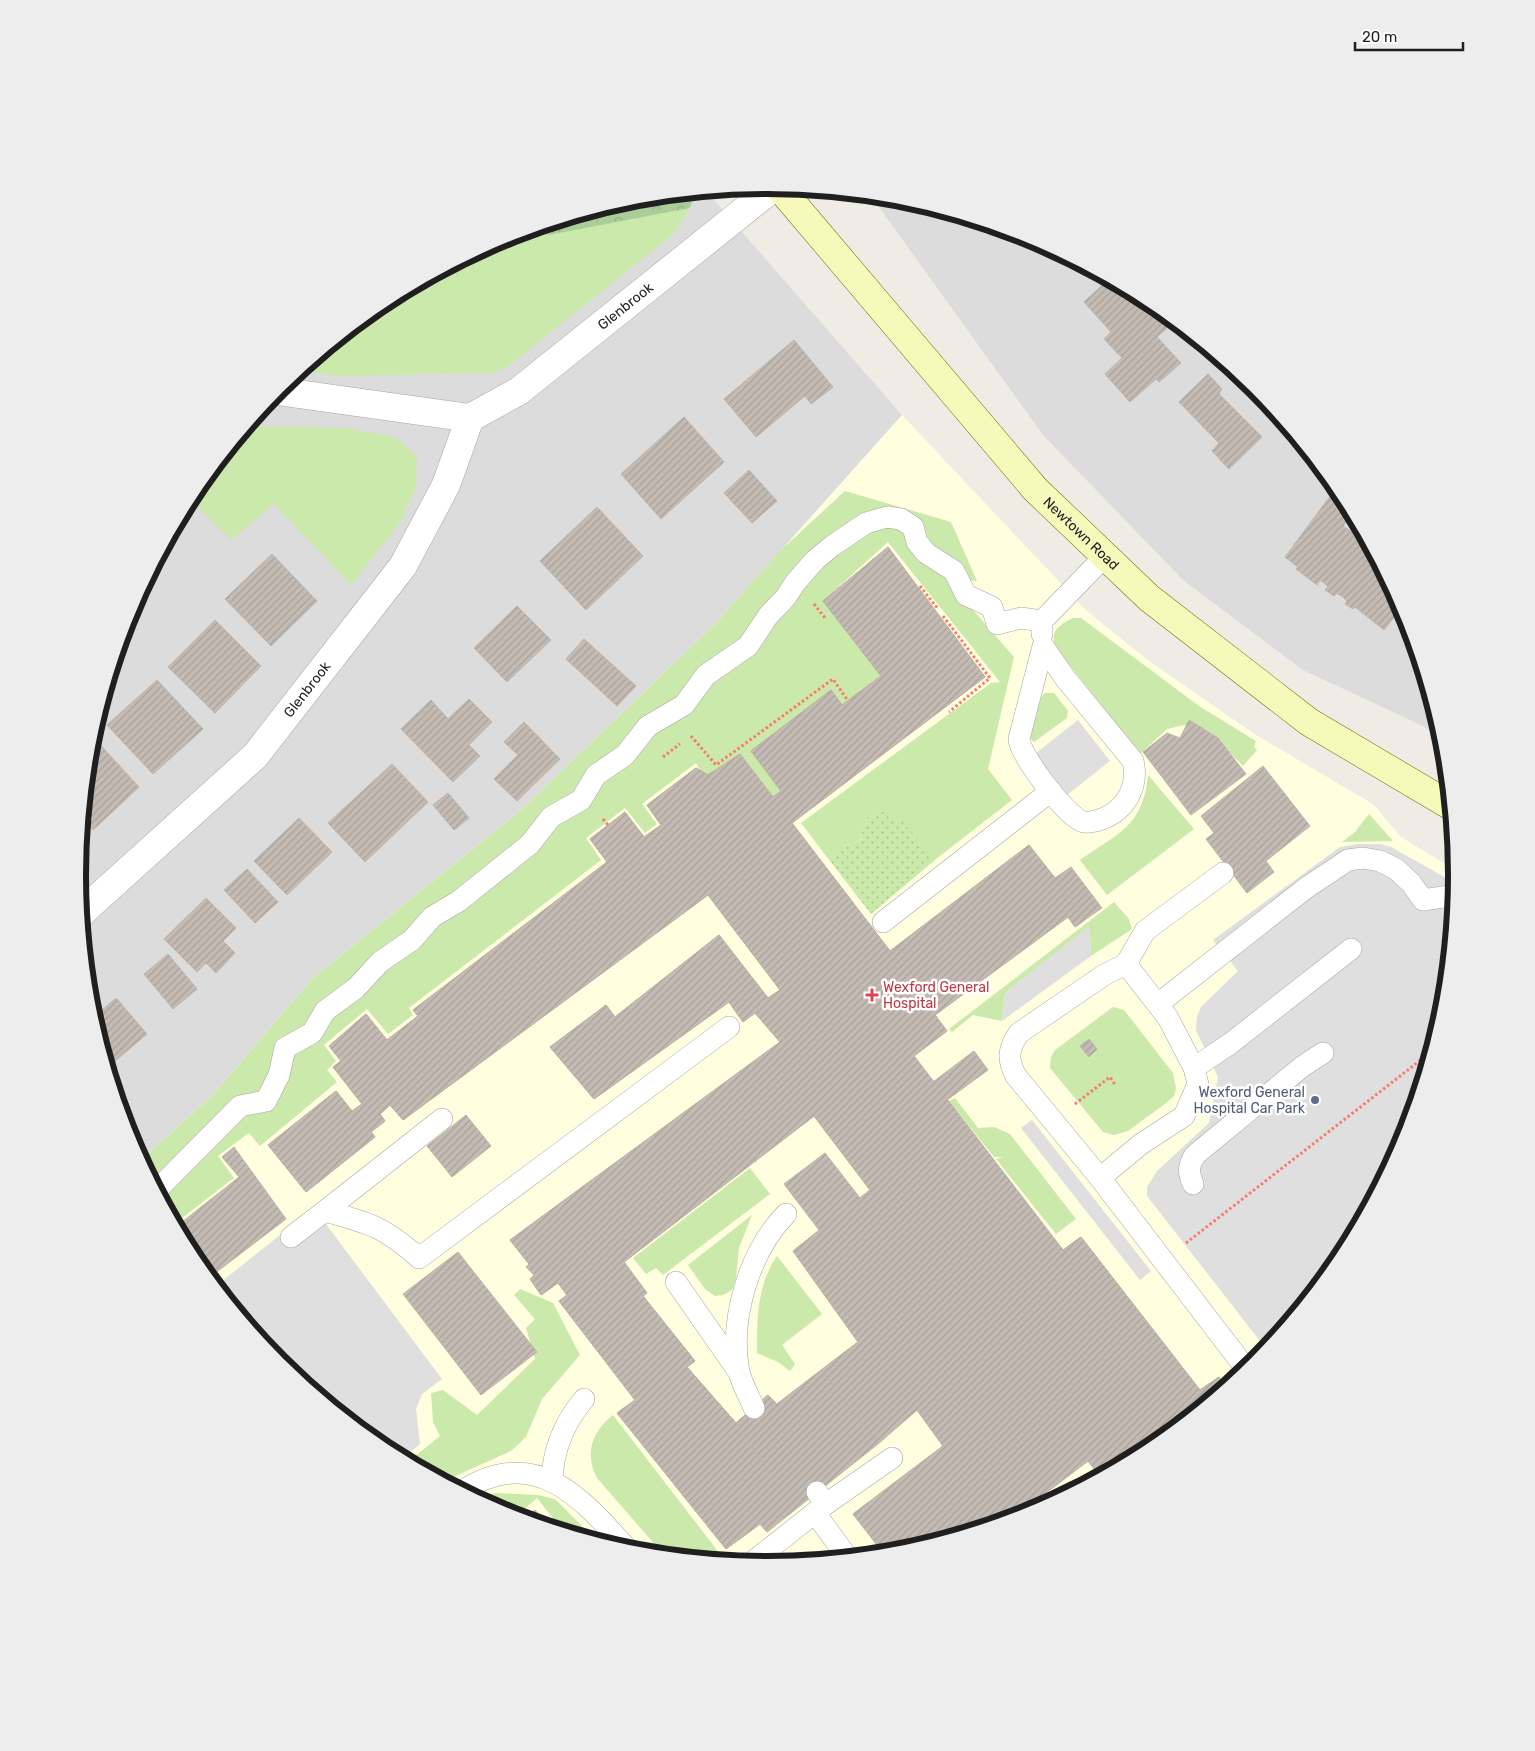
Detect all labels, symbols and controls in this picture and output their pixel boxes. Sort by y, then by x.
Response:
scale bar [1355,20,1462,52]
text: 20 m [1362,28,1397,46]
street label: Glenbrook [594,279,657,334]
street label: Newtown Road [1040,494,1122,574]
street label: Glenbrook [280,658,335,721]
place label: Wexford General Hospital [883,979,989,1012]
marker: Wexford General Hospital [865,988,879,1002]
place label: Wexford General Hospital Car Park [1193,1084,1306,1117]
marker: Wexford General Hospital Car Park [1309,1094,1321,1106]

